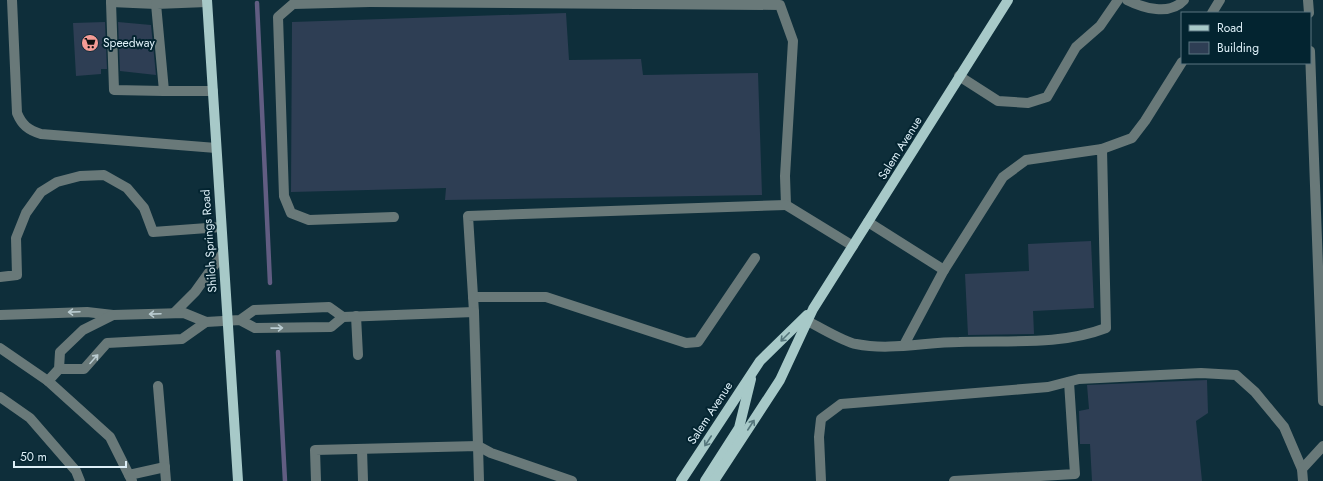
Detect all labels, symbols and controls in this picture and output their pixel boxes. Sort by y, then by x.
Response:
legend [1181,12,1311,64]
text: Road [1217,19,1243,37]
supermarket icon: Speedway [80,33,100,53]
place label: Speedway [103,34,155,52]
text: Building [1217,39,1259,57]
street label: Salem Avenue [873,113,927,183]
street label: Shiloh Springs Road [196,189,222,293]
one-way arrow [68,309,81,316]
one-way arrow [149,310,162,318]
one-way arrow [270,324,283,332]
one-way arrow [780,332,790,342]
one-way arrow [89,353,98,364]
street label: Salem Avenue [683,378,737,448]
one-way arrow [747,420,755,431]
one-way arrow [704,435,712,446]
scale bar [14,443,126,469]
text: 50 m [20,448,47,466]

